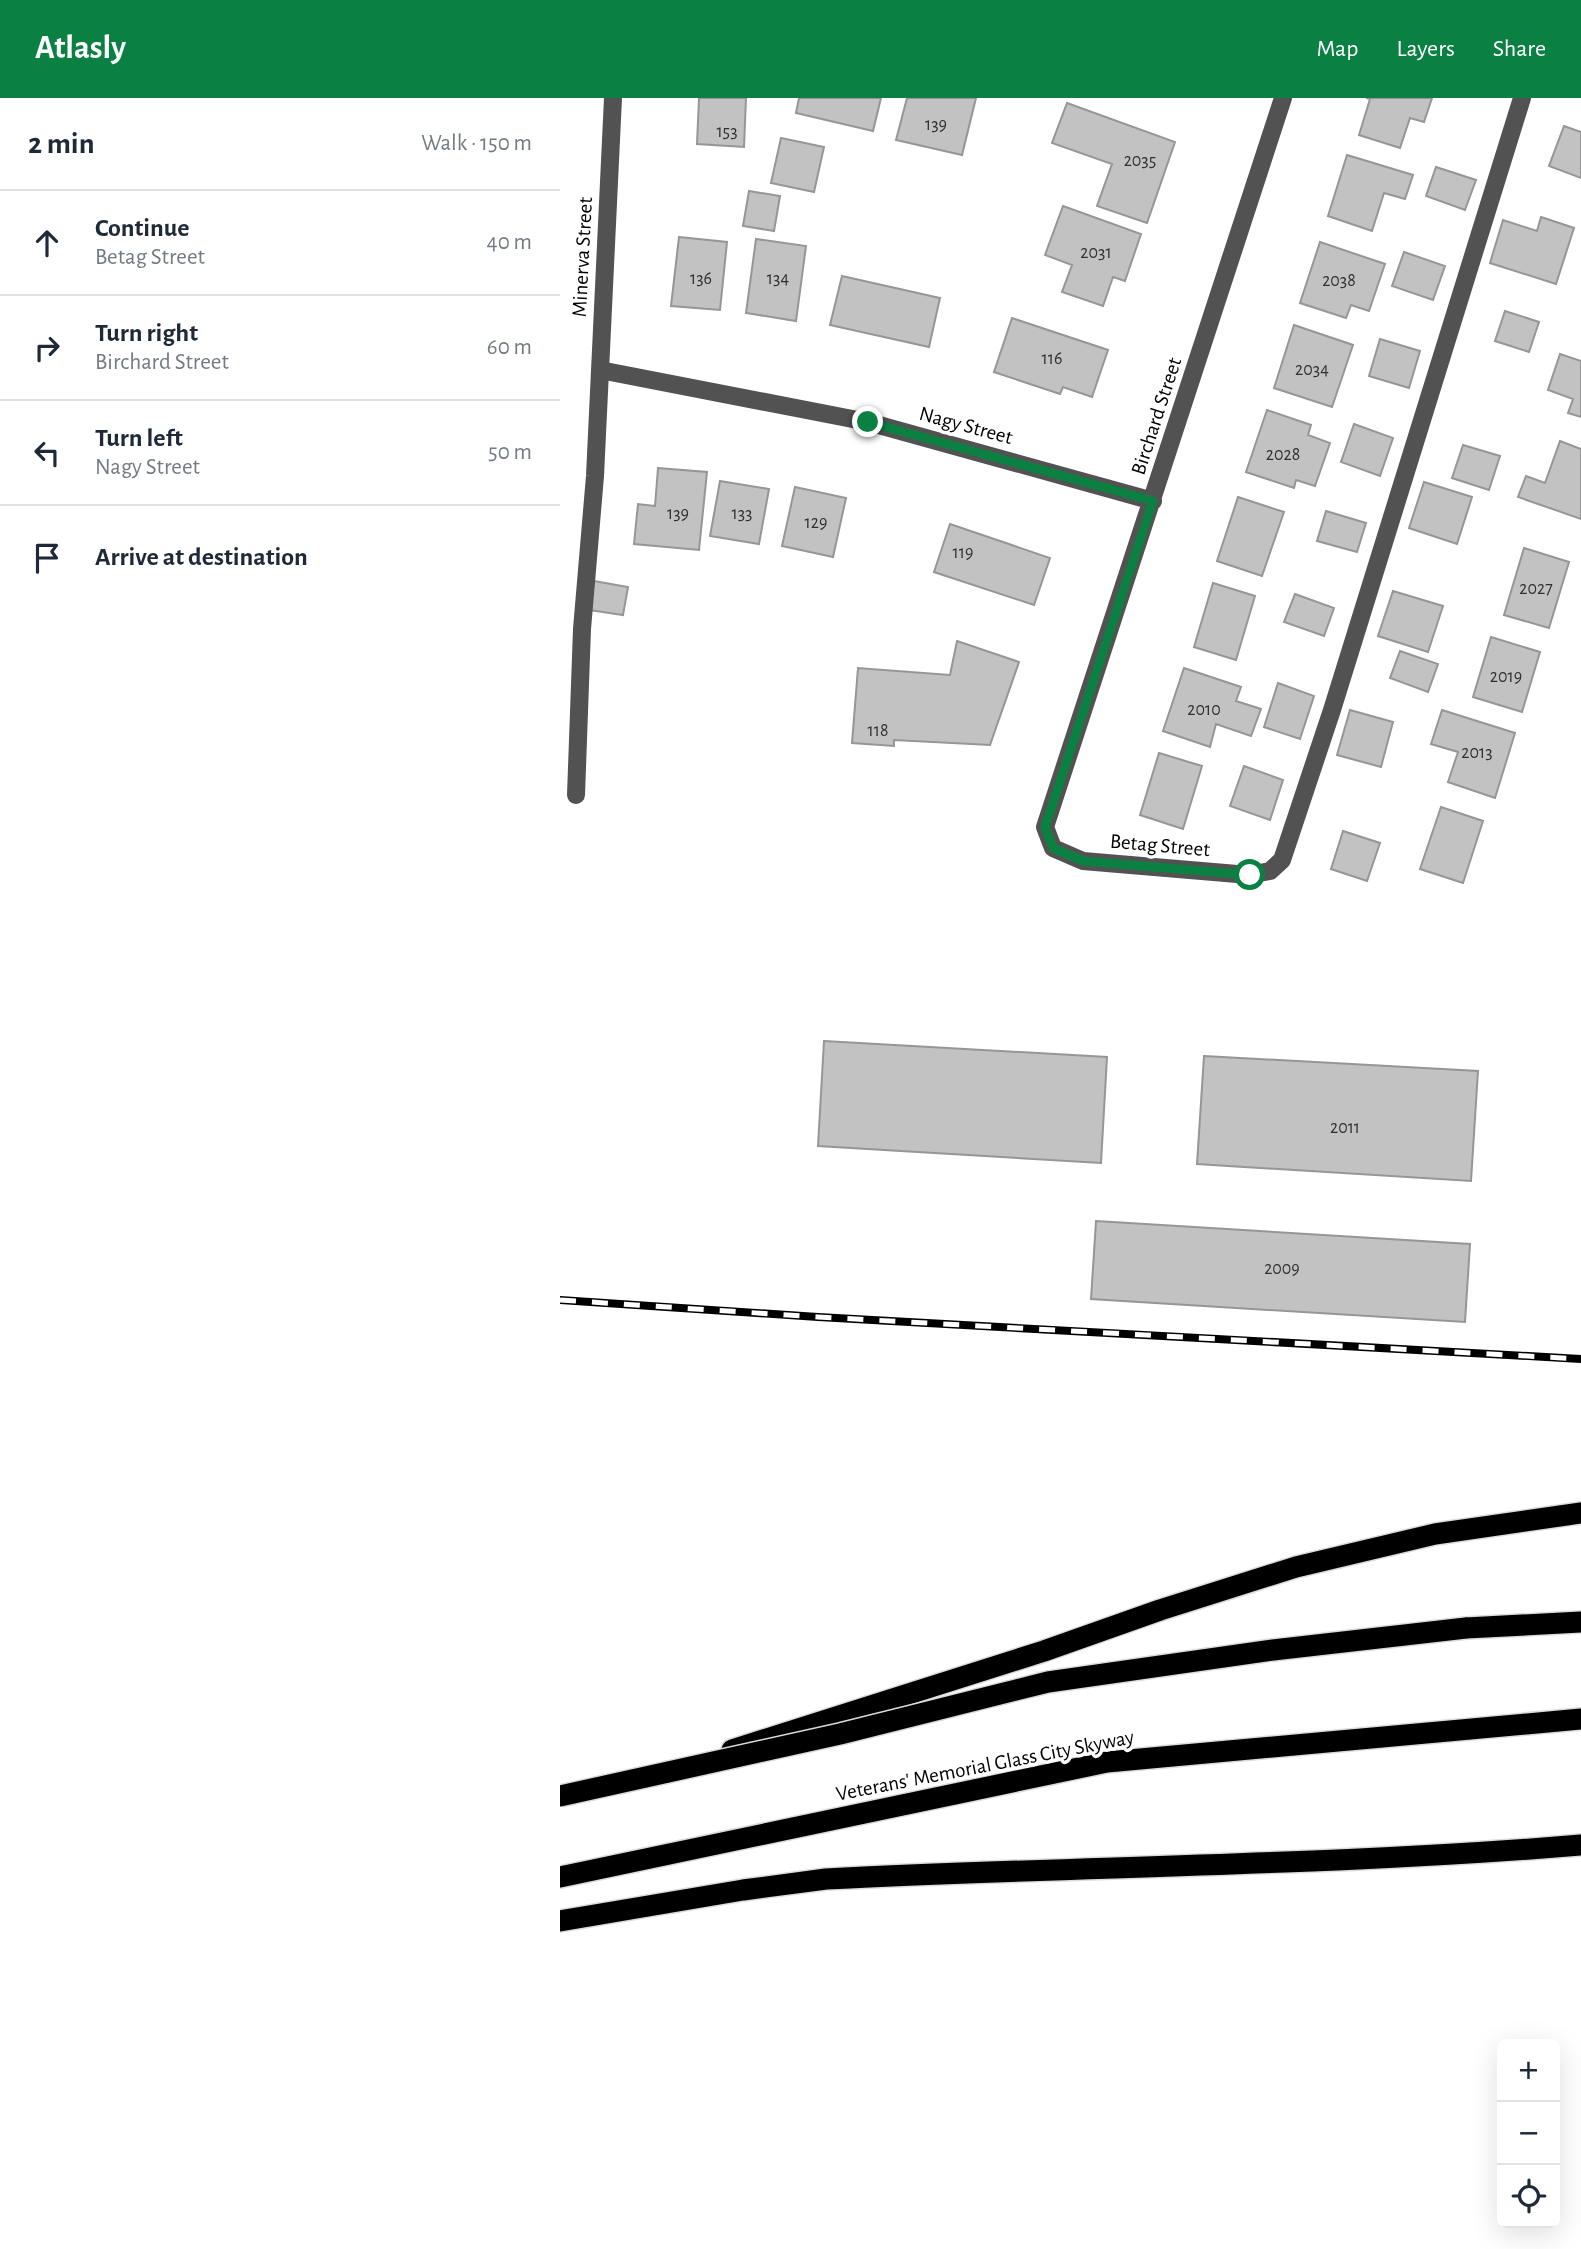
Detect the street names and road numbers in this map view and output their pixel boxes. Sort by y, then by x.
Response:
street label: Minerva Street [569,196,596,318]
street label: Birchard Street [1128,355,1185,477]
street label: Nagy Street [917,403,1015,448]
street label: Betag Street [1109,831,1211,860]
street label: Veterans' Memorial Glass City Skyway [834,1726,1136,1805]

